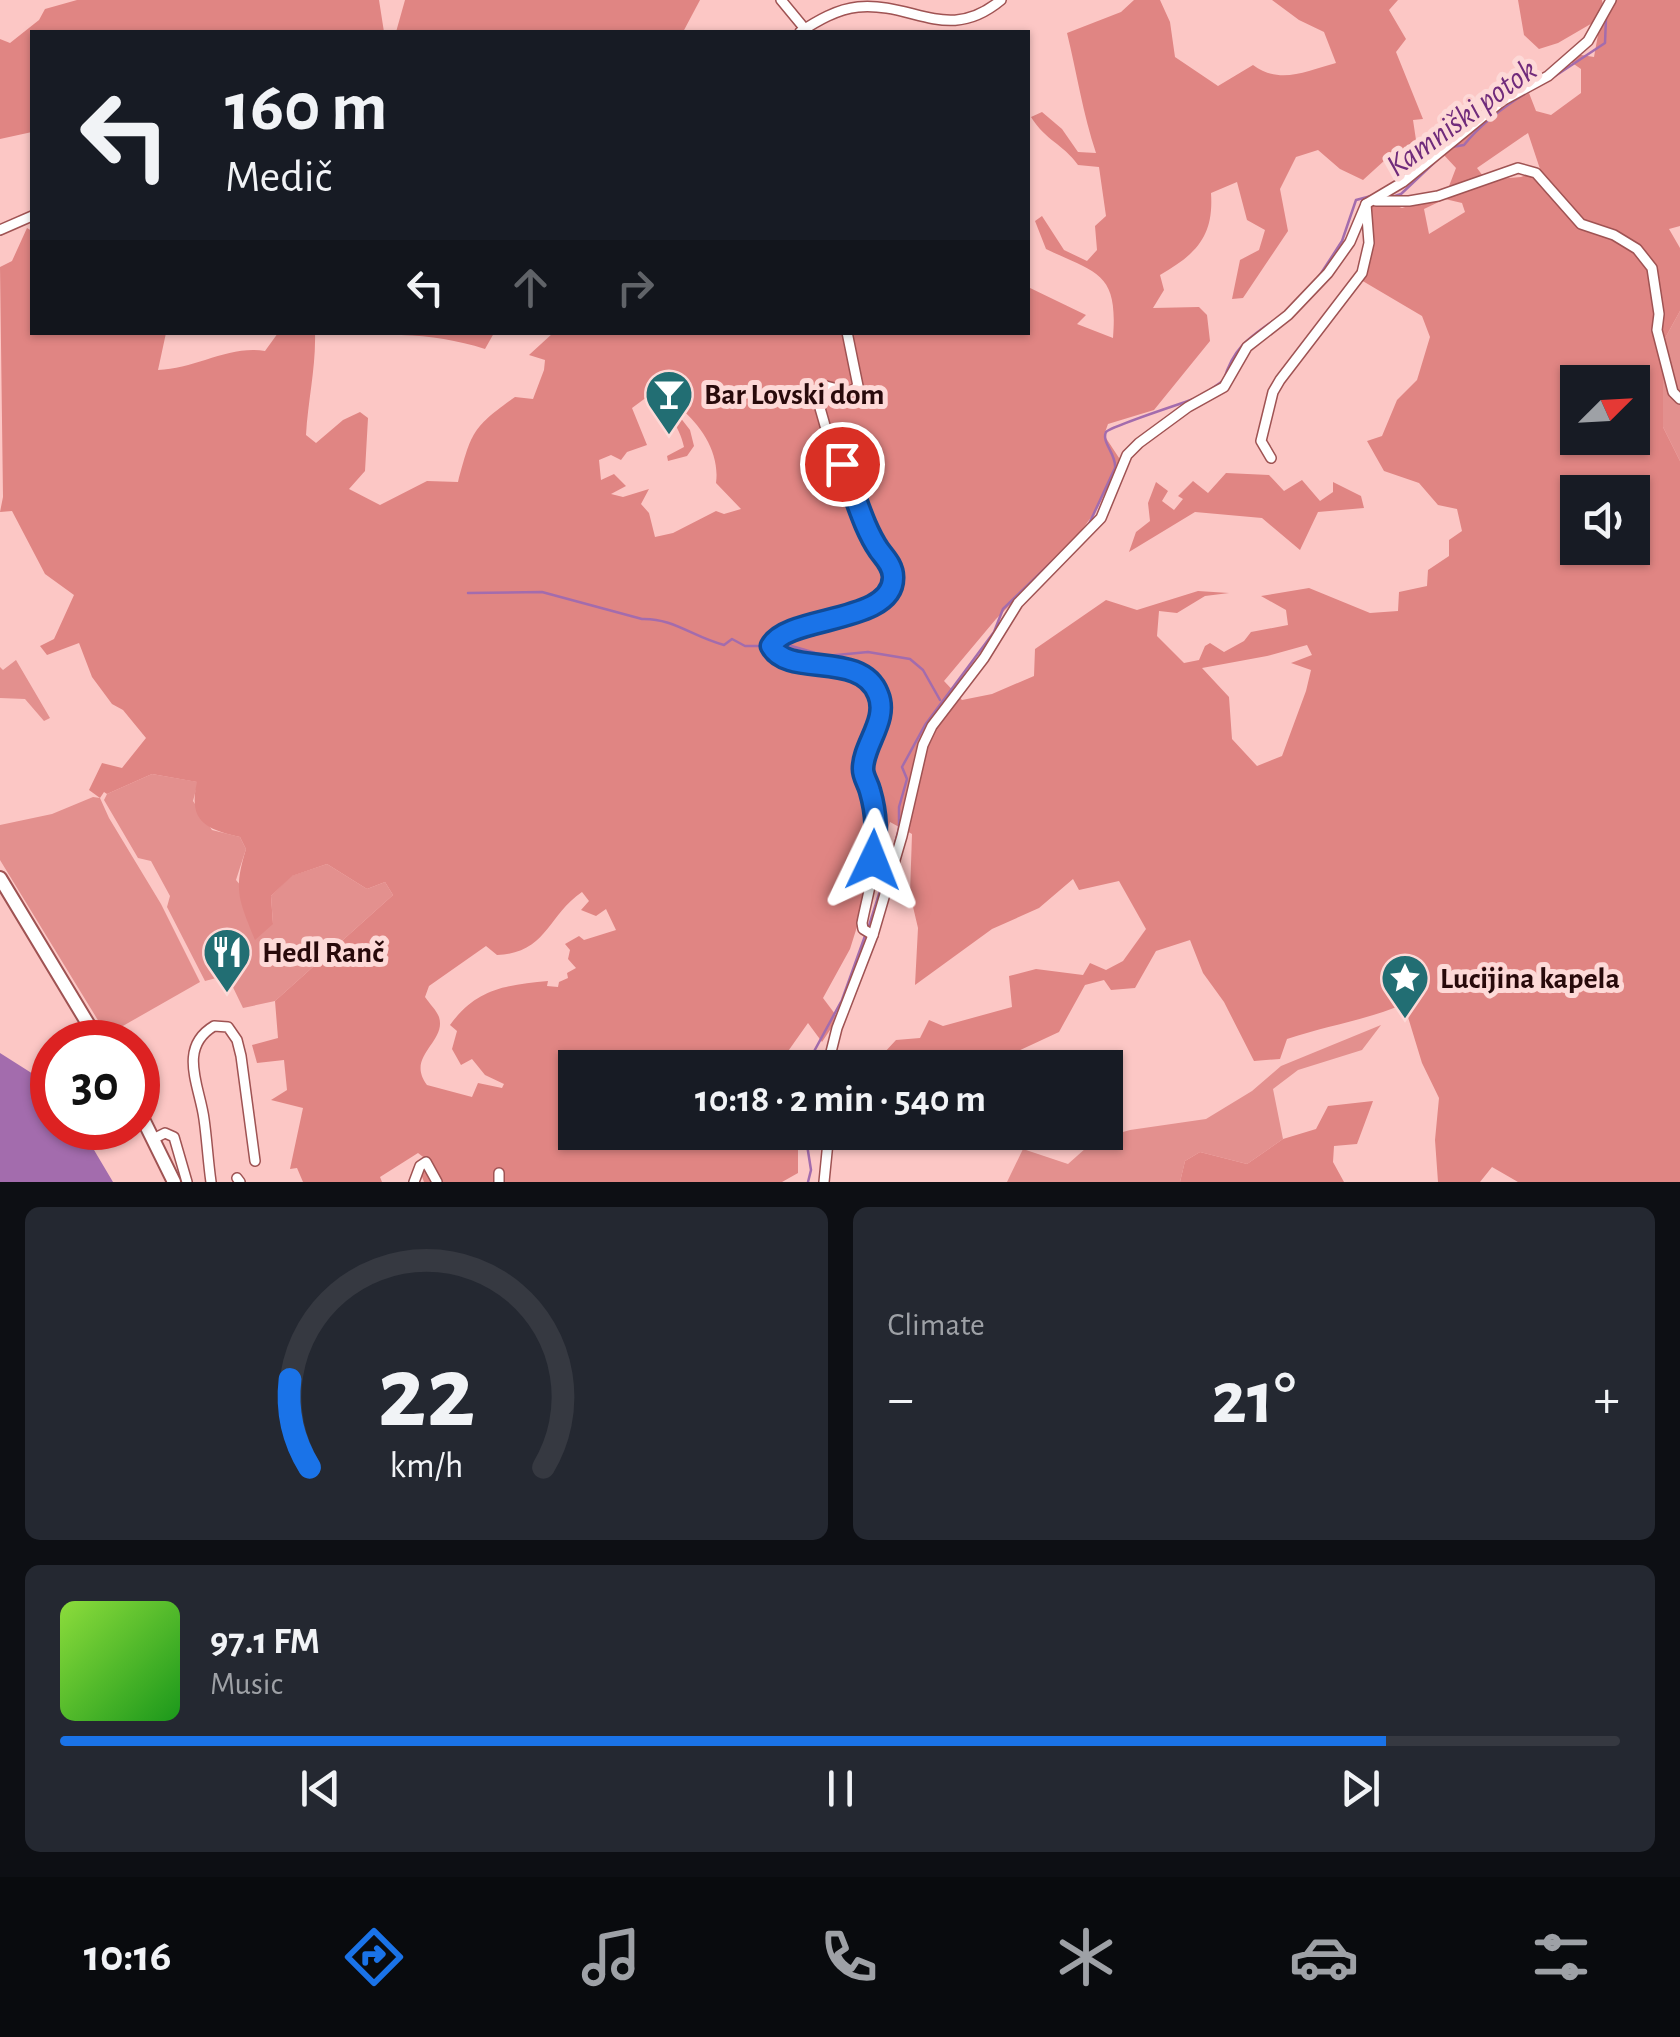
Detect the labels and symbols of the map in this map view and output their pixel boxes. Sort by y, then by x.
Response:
water label: Kamniški potok [1381,53,1543,183]
north arrow [1560,365,1650,455]
bar icon: Bar Lovski dom [643,368,695,436]
place label: Bar Lovski dom [704,380,885,410]
pin [800,422,885,507]
position arrow [821,808,925,912]
restaurant icon: Hedl Ranč [201,926,253,994]
place label: Hedl Ranč [262,938,384,968]
place icon: Lucijina kapela [1379,952,1431,1020]
place label: Lucijina kapela [1440,964,1620,994]
speed limit sign: 30 [30,1020,160,1150]

